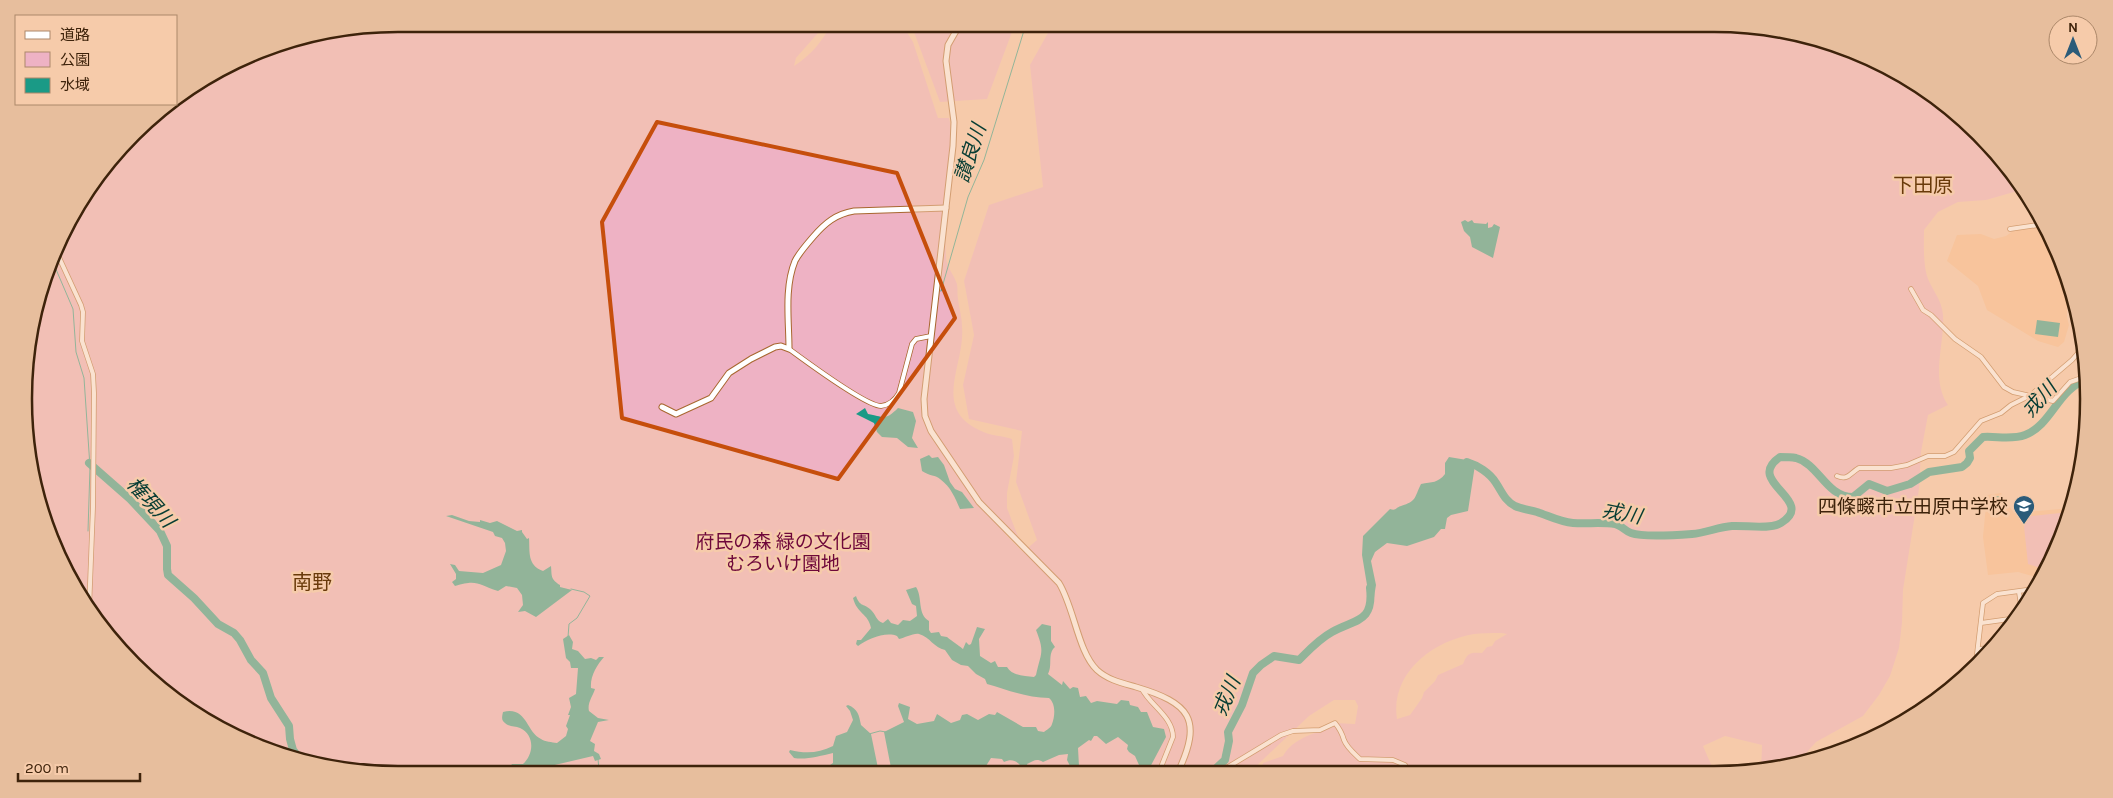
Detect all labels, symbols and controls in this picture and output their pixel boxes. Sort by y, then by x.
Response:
legend [15,15,178,105]
north arrow [2048,15,2098,65]
text: N [2068,19,2078,36]
text: 道路 [60,26,90,44]
text: 公園 [60,51,90,69]
text: 水域 [60,76,90,94]
water label: 讃良川 [950,119,991,185]
district label: 下田原 [1893,174,1953,197]
water label: 戎川 [2017,375,2063,422]
water label: 権現川 [122,472,181,534]
school or university icon: 四條畷市立田原中学校 [2012,494,2036,525]
place label: 四條畷市立田原中学校 [1818,496,2008,518]
water label: 戎川 [1600,498,1646,529]
park label: 府民の森 緑の文化園 むろいけ園地 [695,531,871,575]
district label: 南野 [292,571,332,594]
water label: 戎川 [1208,671,1246,719]
scale bar [18,750,140,782]
text: 200 m [25,759,69,777]

